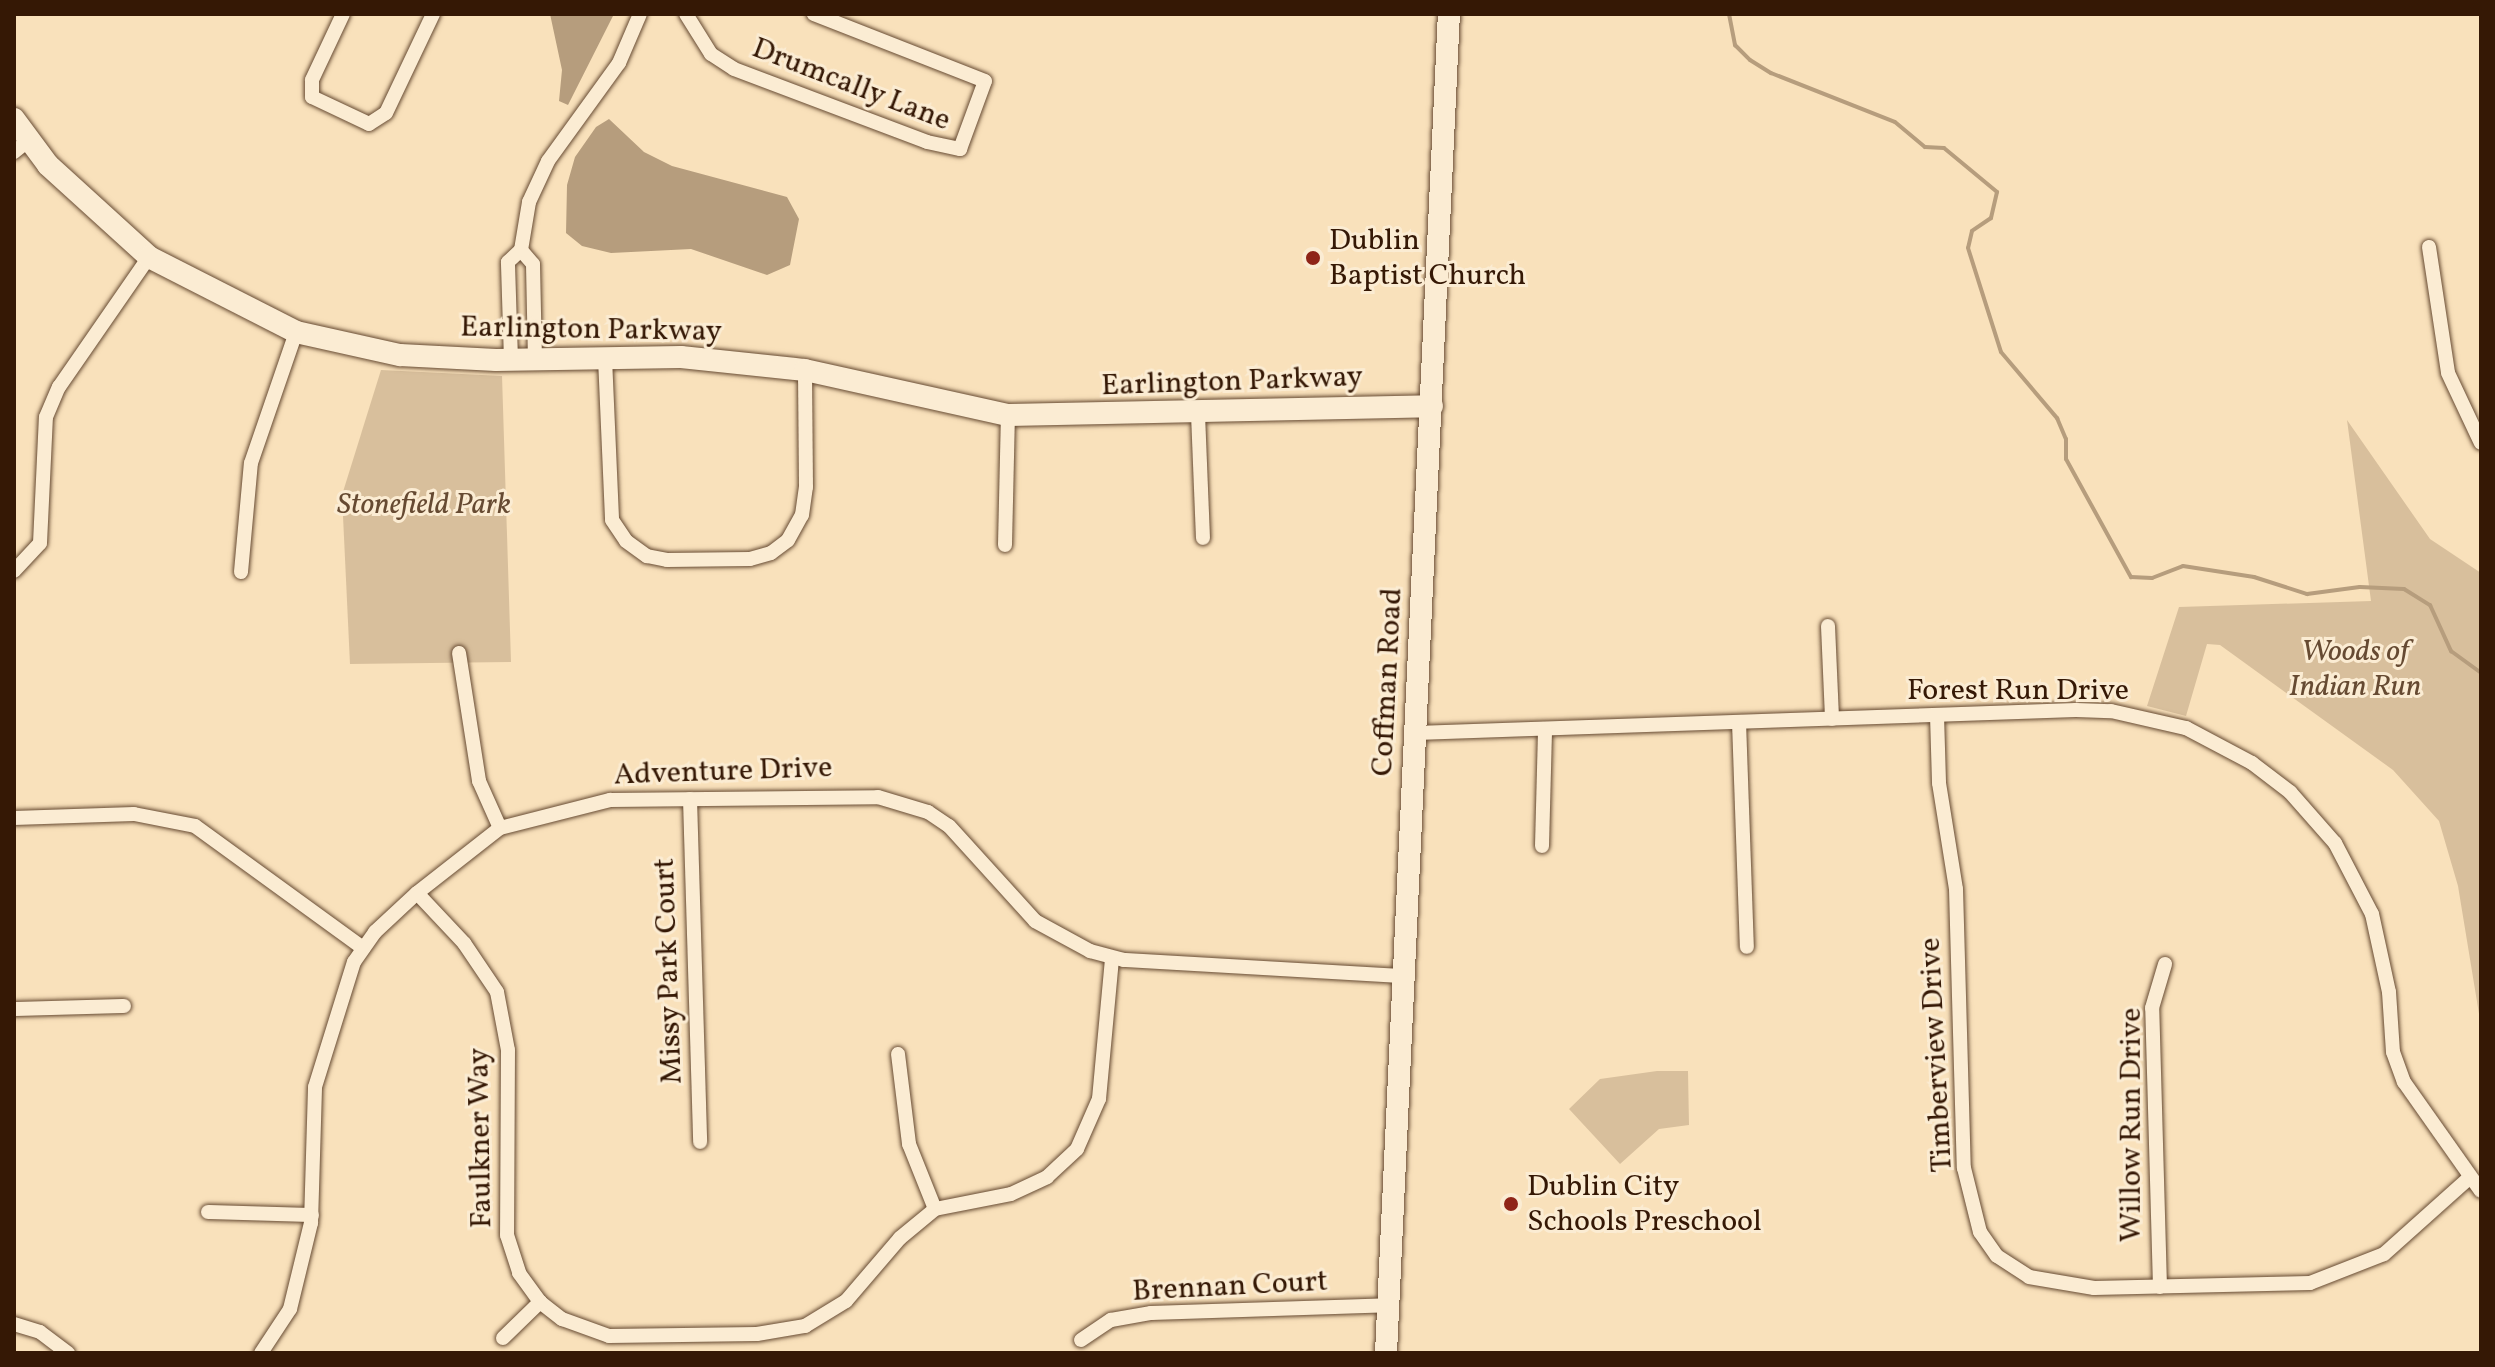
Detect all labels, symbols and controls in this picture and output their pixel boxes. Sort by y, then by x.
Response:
street label: Drumcally Lane [746,31,956,139]
place label: Dublin Baptist Church [1329,223,1526,294]
marker: Dublin Baptist Church [1304,249,1322,267]
street label: Earlington Parkway [460,310,722,350]
street label: Earlington Parkway [1101,359,1363,405]
park label: Stonefield Park [337,487,511,523]
street label: Coffman Road [1365,587,1411,777]
park label: Woods of Indian Run [2289,634,2421,704]
street label: Forest Run Drive [1907,673,2129,709]
street label: Adventure Drive [613,750,833,794]
street label: Missy Park Court [647,857,691,1085]
street label: Timberview Drive [1913,936,1961,1174]
street label: Willow Run Drive [2114,1007,2150,1243]
street label: Faulkner Way [461,1047,501,1229]
place label: Dublin City Schools Preschool [1527,1169,1762,1240]
marker: Dublin City Schools Preschool [1502,1195,1520,1213]
street label: Brennan Court [1131,1264,1329,1310]

